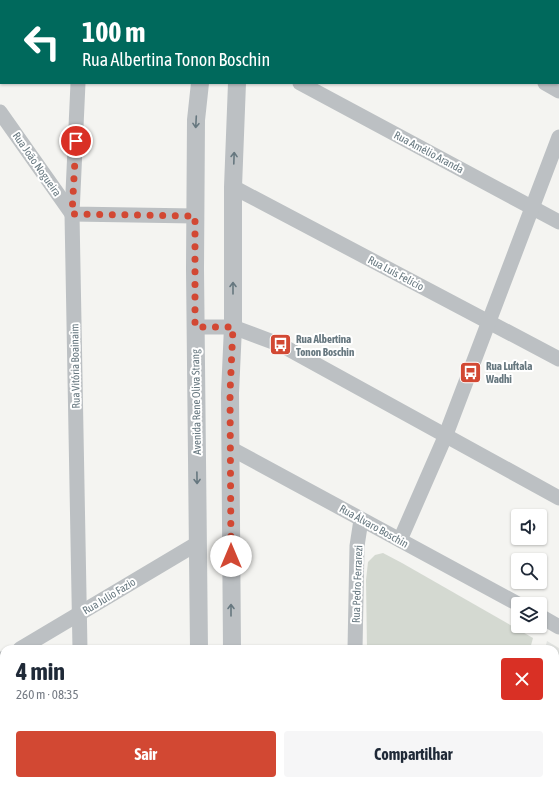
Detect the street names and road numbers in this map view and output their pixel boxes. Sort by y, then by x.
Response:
street label: Rua Amélio Aranda [392,129,466,175]
street label: Rua João Nogueira [10,130,64,198]
street label: Rua Luis Felício [366,253,426,293]
street label: Rua Vitória Boainaim [68,323,82,409]
street label: Avenida Rene Oliva Strang [189,349,203,455]
street label: Rua Álvaro Boschin [338,502,410,550]
street label: Rua Pedro Ferrarezi [350,545,364,623]
street label: Rua Julio Fazio [80,576,138,616]

